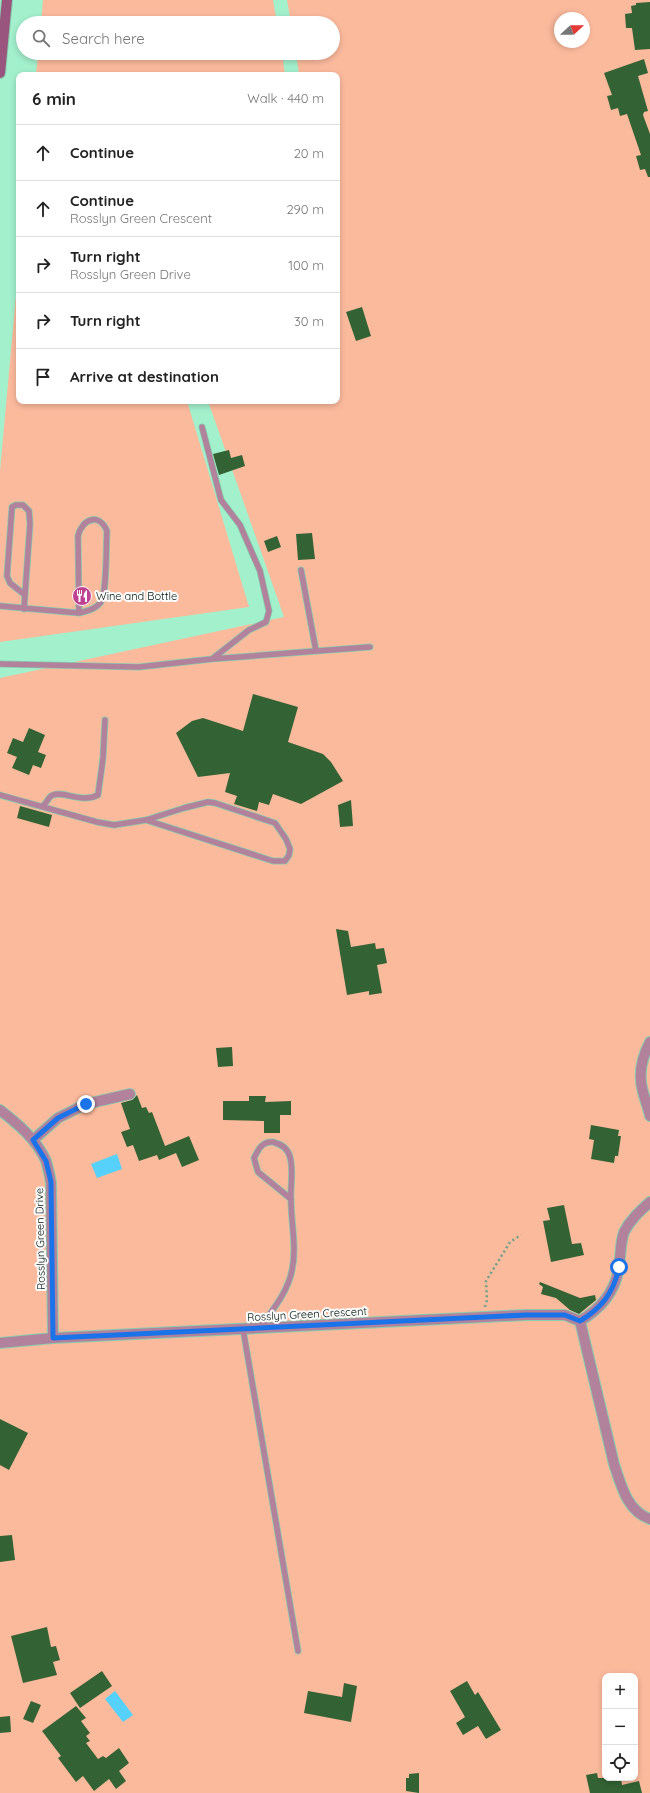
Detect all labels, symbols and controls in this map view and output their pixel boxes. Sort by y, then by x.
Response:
north arrow [554,12,590,48]
search box [16,16,340,60]
icon: search [30,27,52,49]
text: Search here [62,29,145,48]
text: 6 min [32,88,76,109]
text: Walk · 440 m [247,90,324,106]
icon: ahead [32,142,54,164]
text: Continue [70,143,134,162]
text: 20 m [294,145,324,161]
text: Continue [70,191,134,210]
icon: ahead [32,198,54,220]
text: 290 m [286,201,324,217]
text: Rosslyn Green Crescent [70,210,212,226]
text: Turn right [70,247,141,266]
icon: right [32,254,54,276]
text: 100 m [288,257,324,273]
text: Rosslyn Green Drive [70,266,191,282]
icon: right [32,310,54,332]
text: Turn right [70,311,141,330]
text: 30 m [294,313,324,329]
icon: arrive [32,366,54,388]
text: Arrive at destination [70,367,219,386]
restaurant icon: Wine and Bottle [71,585,93,607]
place label: Wine and Bottle [96,589,177,603]
route end [77,1095,95,1113]
street label: Rosslyn Green Drive [32,1188,48,1290]
route start [610,1258,628,1276]
street label: Rosslyn Green Crescent [247,1304,368,1324]
map controls [602,1673,638,1781]
button: + [602,1673,638,1709]
button: − [602,1709,638,1745]
button: locate [602,1745,638,1781]

